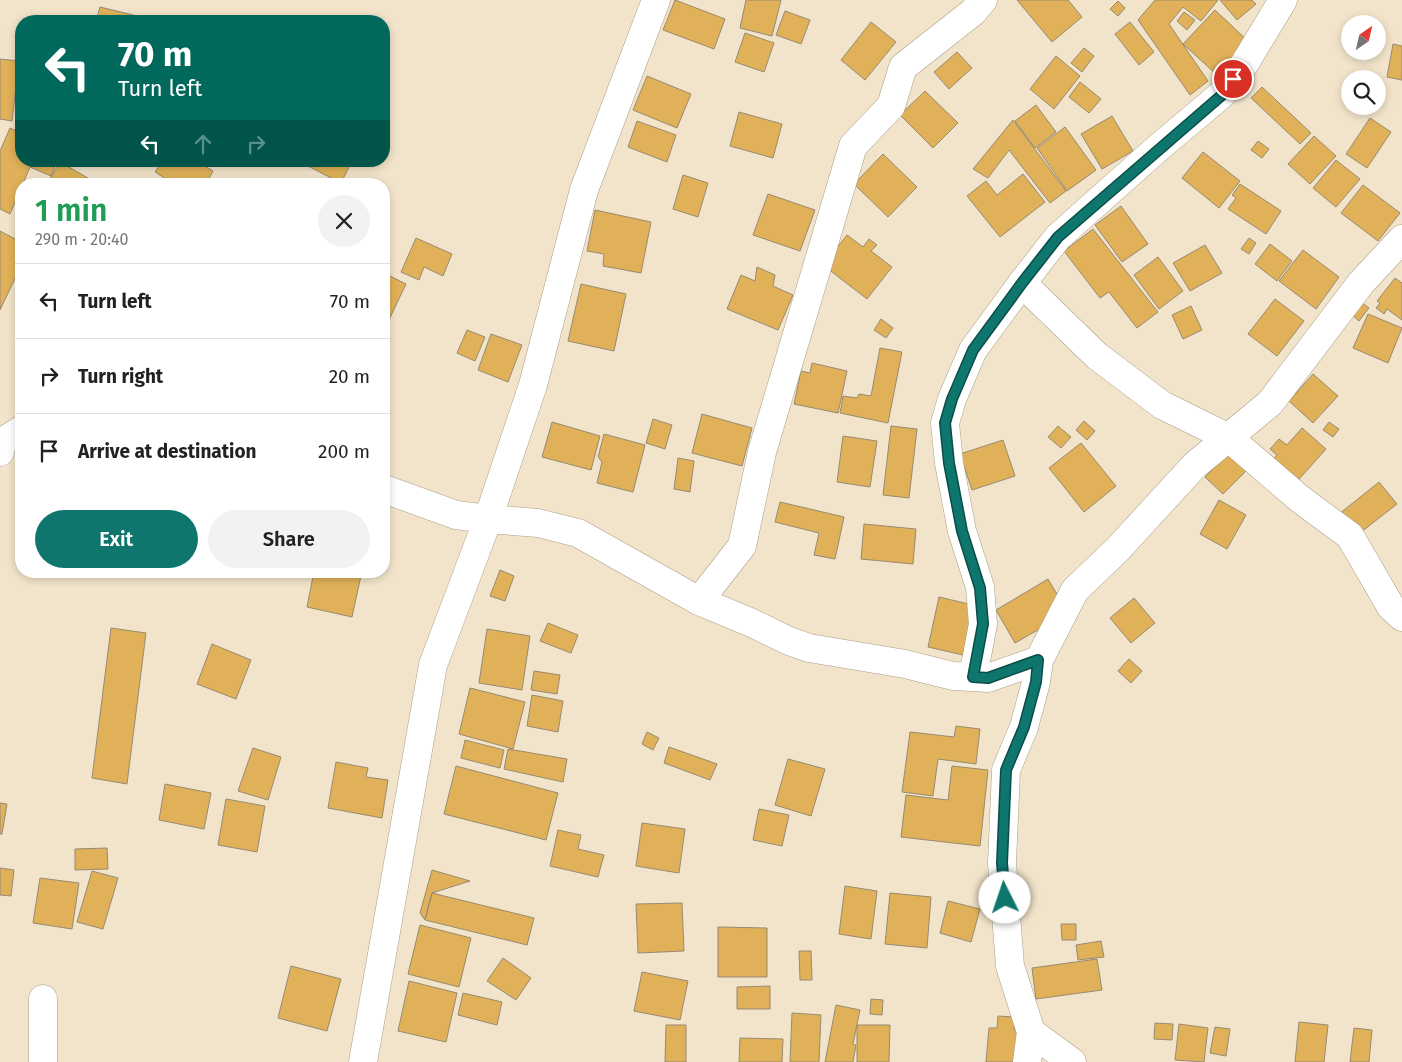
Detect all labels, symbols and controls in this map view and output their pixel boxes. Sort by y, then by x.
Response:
north arrow [1341,15,1386,60]
map controls [1341,15,1386,115]
text: 70 m [118,33,192,75]
icon: left [35,35,100,100]
pin [1212,58,1254,100]
icon: arrive [1219,65,1247,93]
button: search [1341,70,1386,115]
text: Turn left [118,75,202,102]
icon: left [136,130,164,158]
icon: ahead [189,130,217,158]
icon: right [242,130,270,158]
text: 1 min [35,193,107,229]
button: close [318,195,370,247]
text: 290 m · 20:40 [35,230,128,249]
icon: left [35,287,63,315]
text: Turn left [78,290,152,313]
text: 70 m [330,290,370,313]
icon: right [35,362,63,390]
text: Turn right [78,365,163,388]
text: 20 m [329,365,370,388]
icon: arrive [35,437,63,465]
text: Arrive at destination [78,440,257,463]
text: 200 m [318,440,370,463]
button: Exit [35,510,198,568]
button: Share [208,510,370,568]
position arrow [978,871,1030,923]

